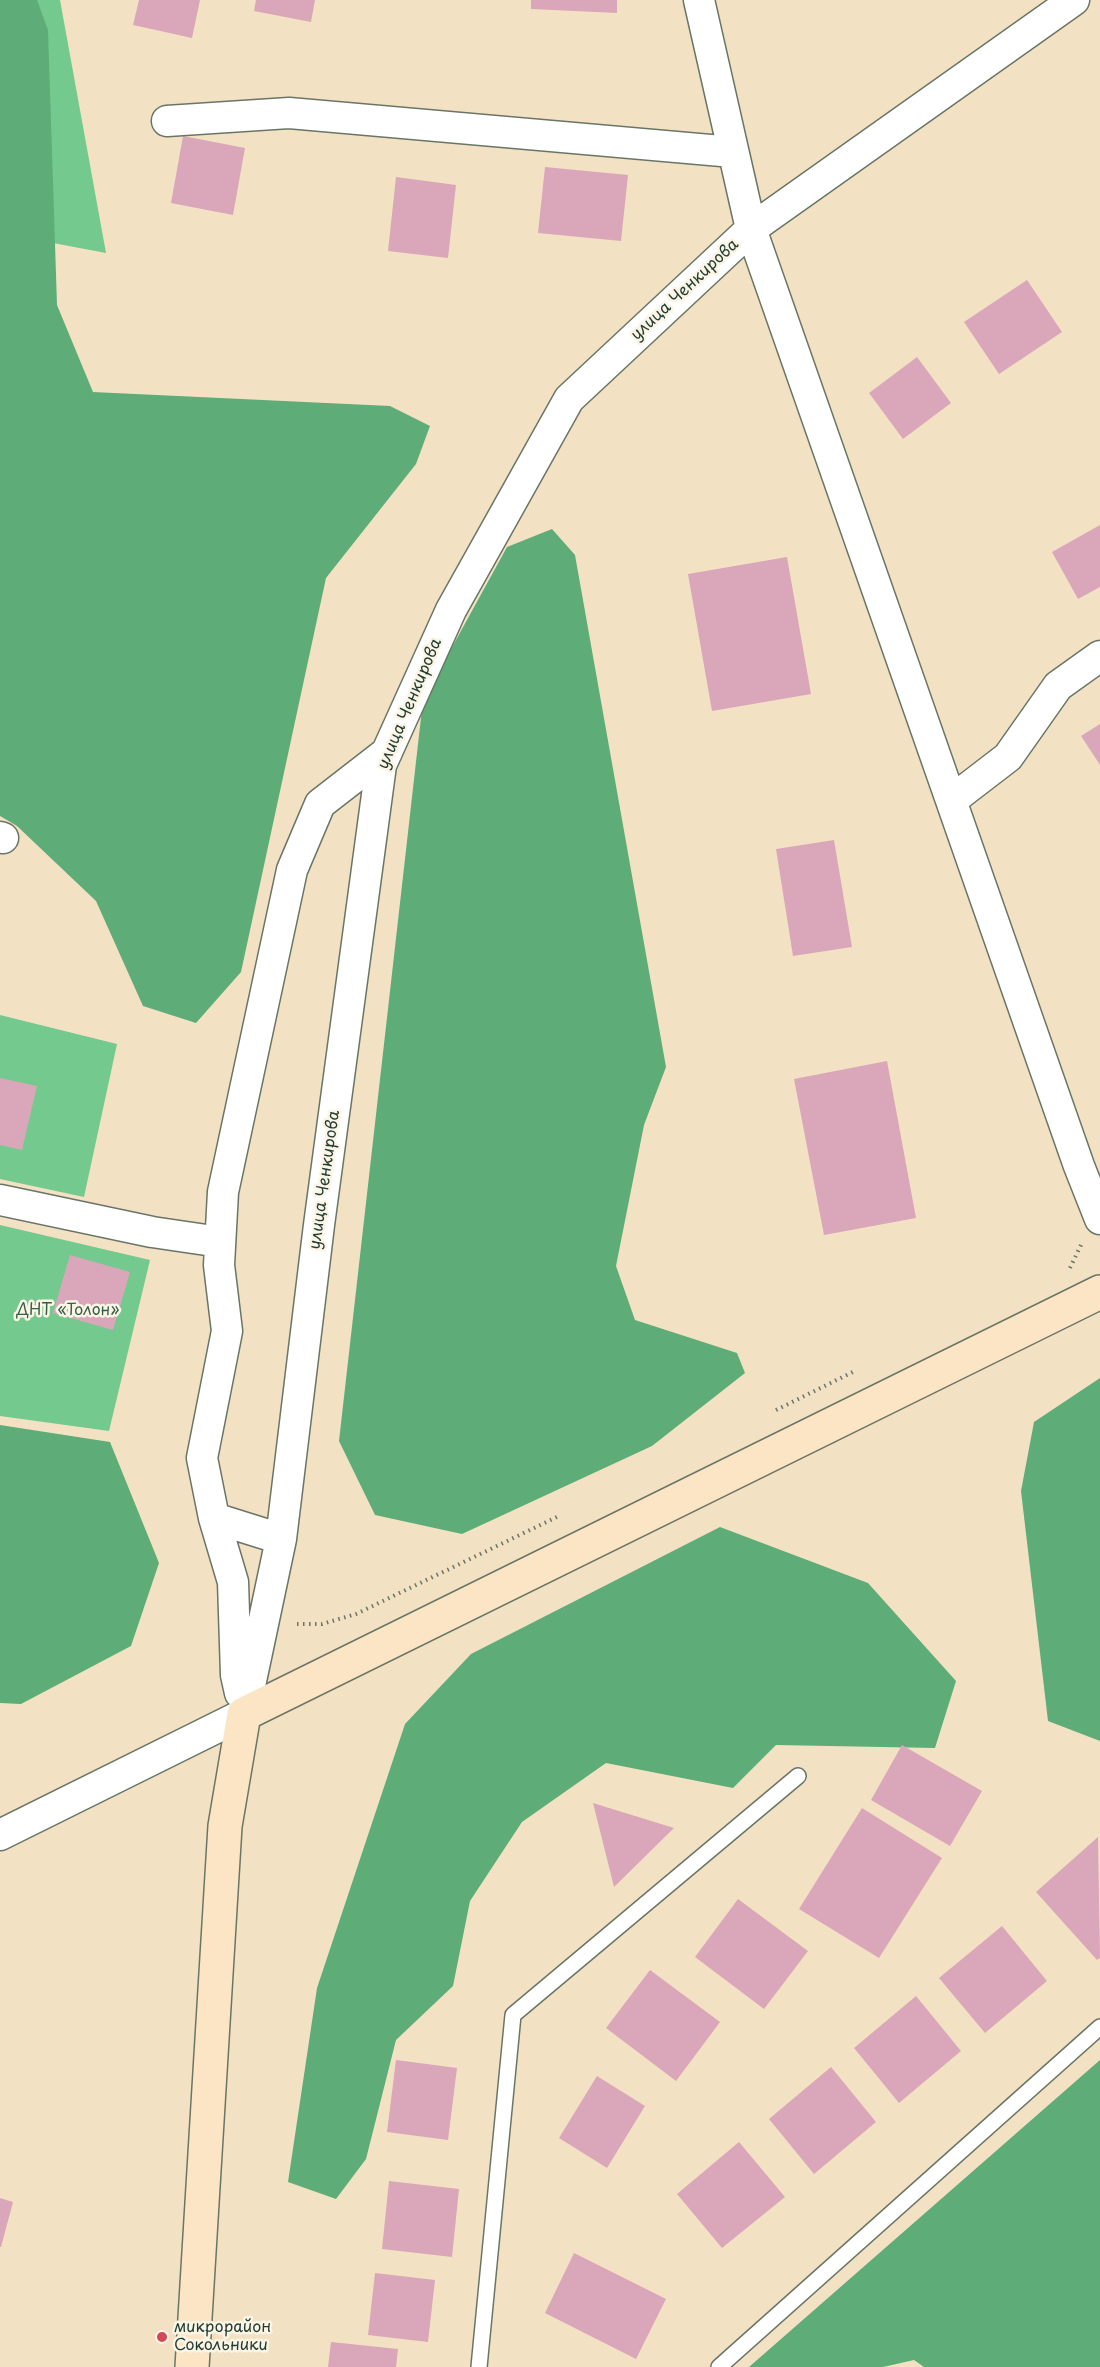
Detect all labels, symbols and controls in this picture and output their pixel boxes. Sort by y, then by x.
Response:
street label: улица Ченкирова [627,235,743,345]
street label: улица Ченкирова [374,636,446,772]
street label: улица Ченкирова [306,1109,344,1251]
park label: ДНТ «Толон» [17,1301,119,1321]
place label: микрорайон Сокольники [174,2318,271,2356]
marker: микрорайон Сокольники [155,2330,169,2344]

